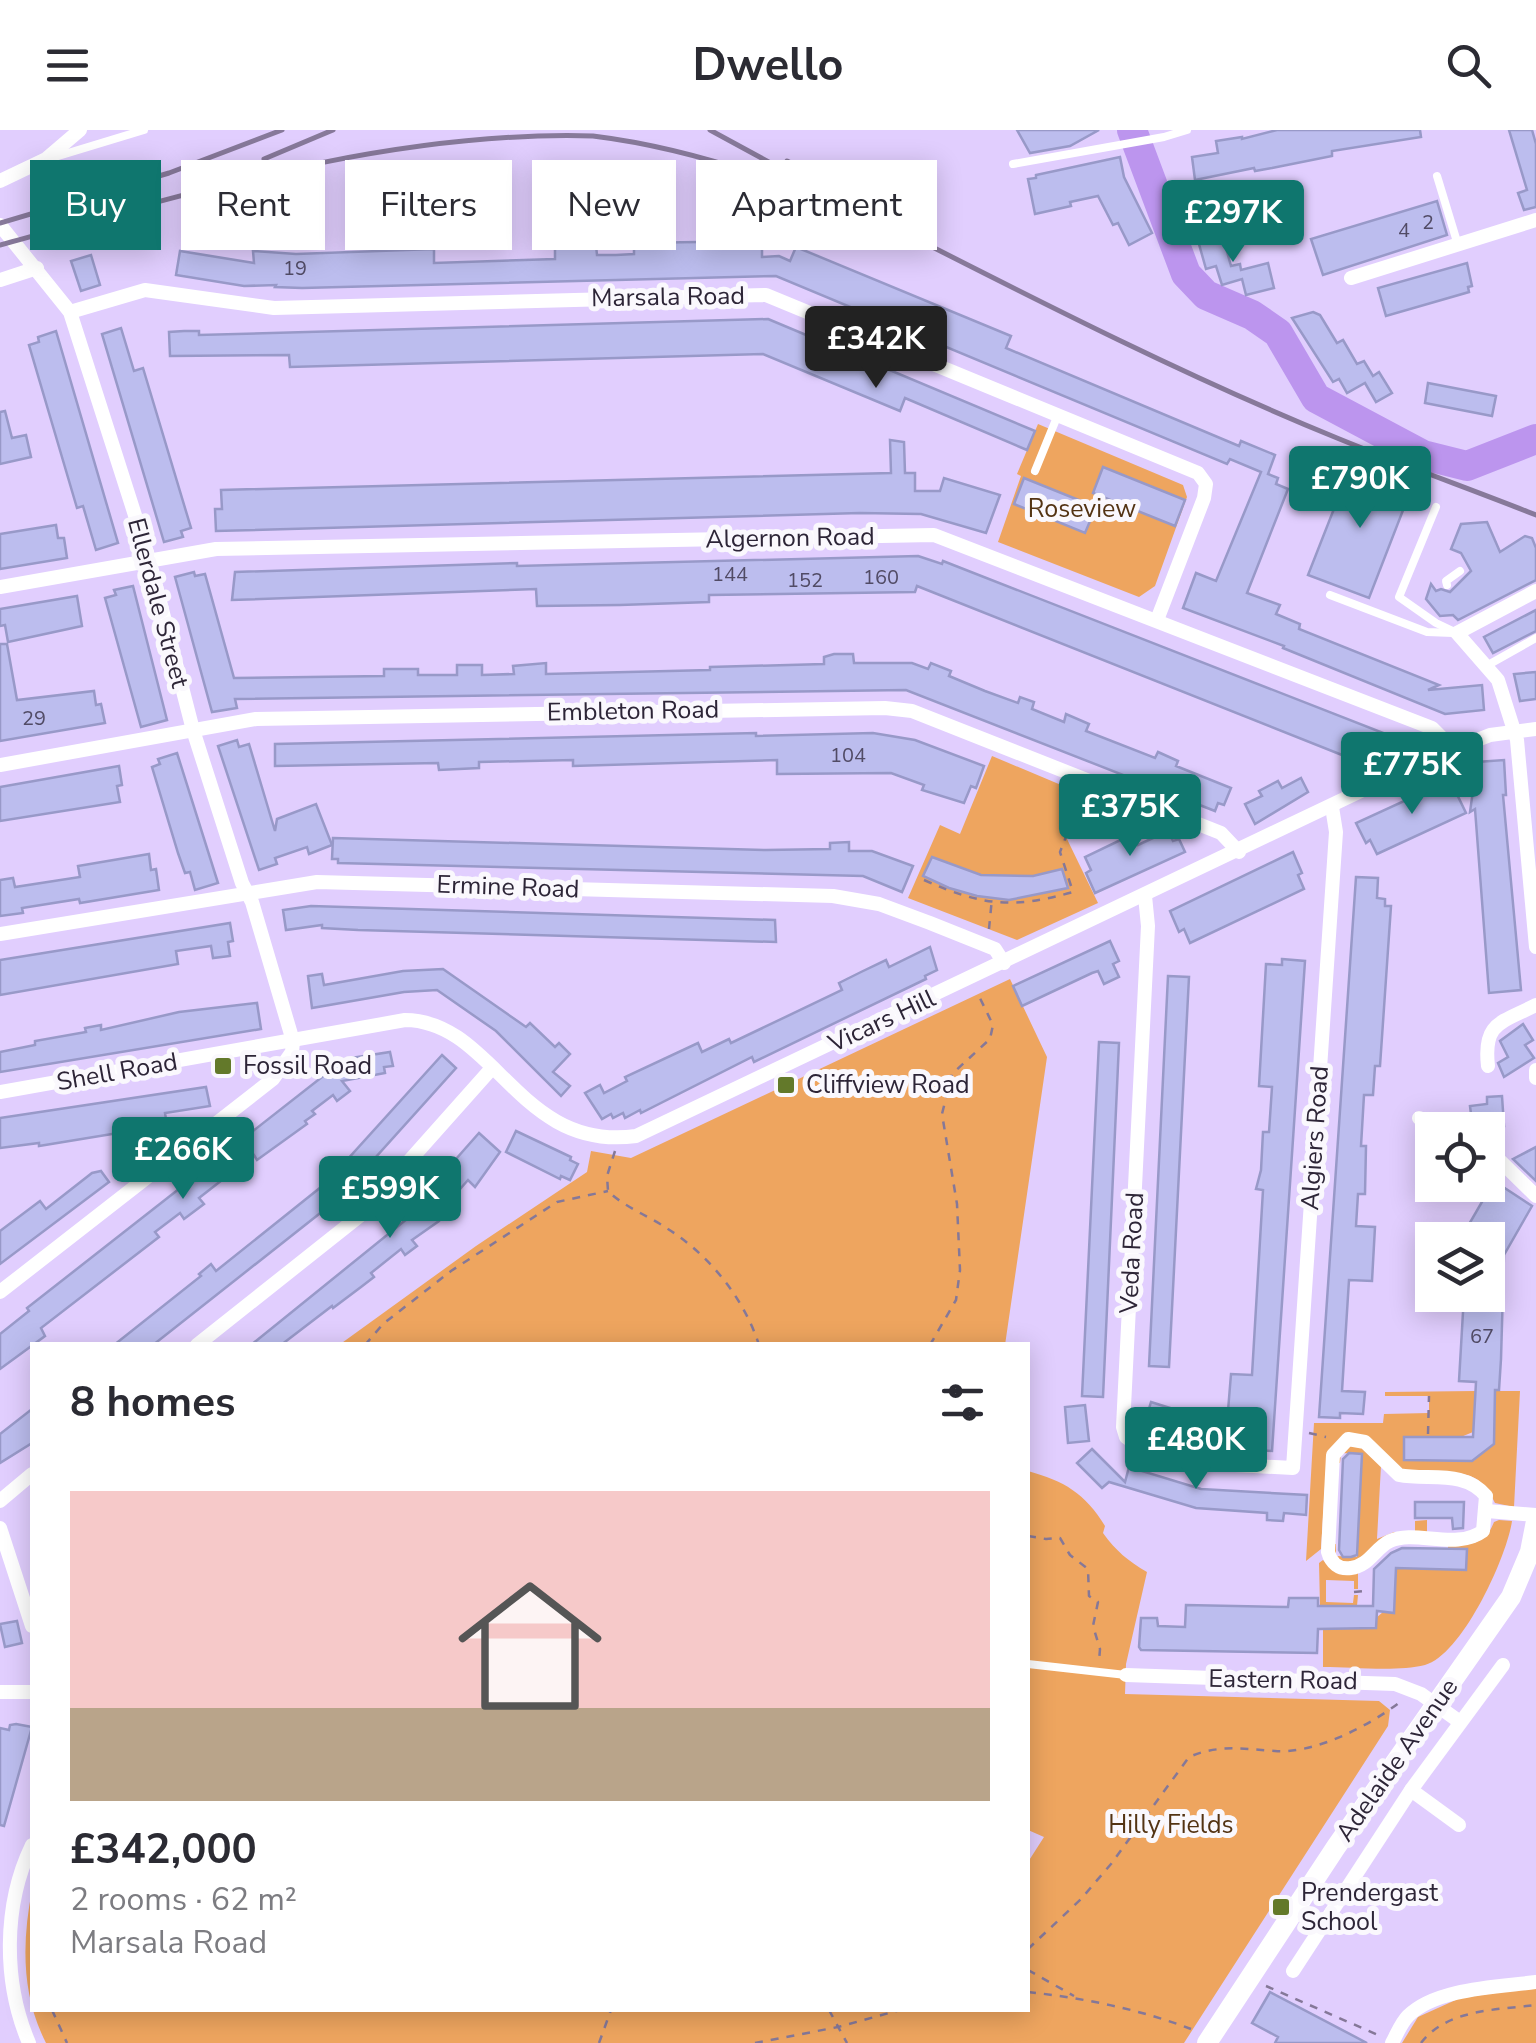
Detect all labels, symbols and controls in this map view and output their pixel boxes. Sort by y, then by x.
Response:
text: Dwello [692,35,844,96]
icon: menu [40,38,95,93]
icon: search [1441,38,1496,93]
chip: Buy [30,160,161,250]
chip: Rent [181,160,325,250]
chip: Filters [345,160,512,250]
chip: New [532,160,676,250]
chip: Apartment [696,160,937,250]
pin: £297K [1163,180,1303,265]
text: £297K [1184,191,1282,234]
house number: 2 [1422,209,1434,236]
house number: 4 [1398,217,1410,244]
house number: 19 [283,255,307,282]
street label: Marsala Road [591,279,745,315]
pin: £342K [806,306,946,391]
text: £342K [827,317,925,360]
pin: £790K [1290,446,1430,531]
text: £790K [1311,457,1409,500]
park label: Roseview [1028,492,1136,526]
street label: Ellerdale Street [119,514,197,692]
street label: Algernon Road [705,520,875,556]
house number: 144 [712,561,748,588]
house number: 160 [863,564,899,591]
house number: 152 [787,567,823,594]
street label: Embleton Road [546,692,720,730]
house number: 29 [22,705,46,732]
pin: £775K [1342,732,1482,817]
house number: 104 [830,742,866,769]
text: £775K [1363,743,1461,786]
pin: £375K [1060,774,1200,859]
text: £375K [1081,785,1179,828]
street label: Ermine Road [436,868,580,906]
street label: Vicars Hill [822,981,942,1061]
street label: Shell Road [54,1045,180,1099]
place label: Fossil Road [243,1049,372,1083]
marker: Fossil Road [212,1055,234,1077]
street label: Algiers Road [1293,1065,1337,1211]
place label: Cliffview Road [806,1068,970,1102]
marker: Cliffview Road [775,1074,797,1096]
map controls [1415,1112,1505,1312]
button: locate [1415,1112,1505,1202]
pin: £266K [113,1117,253,1202]
text: £266K [134,1128,232,1171]
pin: £599K [320,1156,460,1241]
text: £599K [341,1167,439,1210]
street label: Veda Road [1112,1191,1152,1316]
button: layers [1415,1222,1505,1312]
house number: 67 [1470,1323,1494,1350]
text: 8 homes [70,1374,235,1431]
icon: filters [935,1375,990,1430]
pin: £480K [1126,1407,1266,1492]
text: £480K [1147,1418,1245,1461]
icon: home [440,1556,620,1736]
street label: Eastern Road [1208,1662,1358,1698]
street label: Adelaide Avenue [1328,1672,1466,1848]
park label: Hilly Fields [1108,1808,1234,1842]
text: £342,000 [70,1821,257,1878]
place label: Prendergast School [1301,1876,1438,1939]
text: 2 rooms · 62 m² [70,1878,297,1921]
marker: Prendergast School [1270,1896,1292,1918]
text: Marsala Road [70,1921,267,1964]

